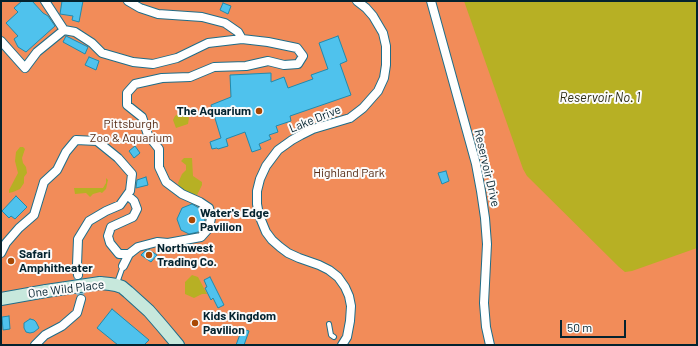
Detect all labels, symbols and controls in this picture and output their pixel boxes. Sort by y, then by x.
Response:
water label: Reservoir No. 1 [560,90,640,106]
street label: Lake Drive [287,102,343,136]
place label: The Aquarium [177,104,251,118]
marker: The Aquarium [254,106,264,116]
park label: Pittsburgh Zoo & Aquarium [90,117,172,145]
street label: Reservoir Drive [471,128,503,208]
park label: Highland Park [313,166,385,180]
place label: Water's Edge Pavilion [200,206,269,234]
marker: Water's Edge Pavilion [187,215,197,225]
place label: Northwest Trading Co. [157,241,217,269]
place label: Safari Amphitheater [19,247,93,275]
marker: Northwest Trading Co. [144,250,154,260]
marker: Safari Amphitheater [6,256,16,266]
street label: One Wild Place [27,277,105,301]
place label: Kids Kingdom Pavilion [203,309,276,337]
scale bar [562,312,628,338]
marker: Kids Kingdom Pavilion [190,318,200,328]
text: 50 m [567,320,592,334]

